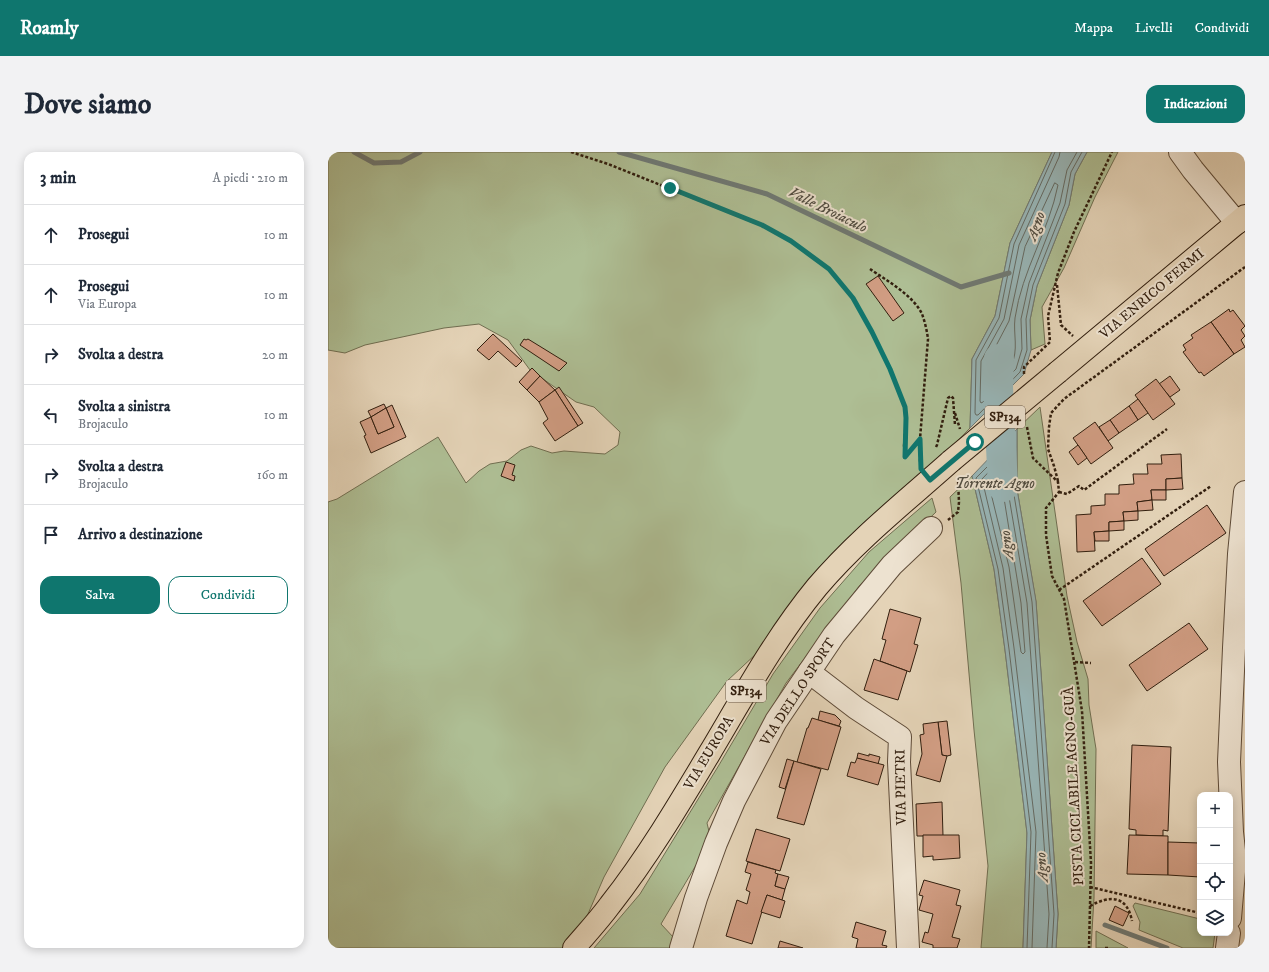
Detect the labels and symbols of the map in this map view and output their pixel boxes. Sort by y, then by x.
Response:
route end [661,179,679,197]
water label: Valle Broiaculo [786,183,871,237]
water label: Agno [1022,209,1050,245]
street label: VIA ENRICO FERMI [1095,245,1208,344]
road number: SP134 [985,406,1025,428]
route start [966,433,984,451]
water label: Torrente Agno [955,474,1035,493]
water label: Agno [996,529,1018,563]
street label: VIA DELLO SPORT [756,634,840,750]
road number: SP134 [726,680,766,702]
street label: PISTA CICLABILE AGNO-GUÀ [1060,685,1088,886]
street label: VIA EUROPA [679,712,739,794]
street label: VIA PIETRI [891,749,911,826]
water label: Agno [1031,851,1053,884]

